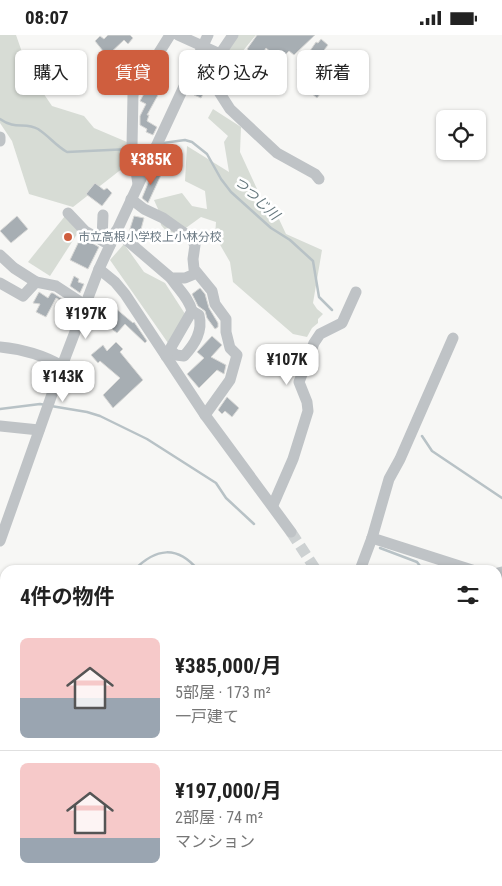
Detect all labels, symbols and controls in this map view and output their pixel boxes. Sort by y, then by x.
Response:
text: 08:07 [25,6,69,29]
chip: 購入 [15,50,87,95]
chip: 賃貸 [97,50,169,95]
chip: 絞り込み [179,50,287,95]
chip: 新着 [297,50,369,95]
map controls [436,110,486,160]
button: locate [436,110,486,160]
pin: ¥385K [116,143,186,186]
text: ¥385K [131,150,171,169]
water label: つつじ川 [231,173,284,224]
place label: 市立高根小学校上小林分校 [78,230,222,244]
marker: 市立高根小学校上小林分校 [62,231,74,243]
pin: ¥197K [51,297,121,340]
text: ¥197K [66,304,106,323]
pin: ¥107K [252,343,322,386]
text: ¥107K [267,350,307,369]
pin: ¥143K [28,361,98,403]
text: ¥143K [43,367,83,386]
icon: filters [454,581,482,609]
text: 4件の物件 [20,585,115,609]
text: ¥385,000/月 [175,654,282,678]
icon: home [60,658,120,718]
text: 5部屋 · 173 m² [175,683,271,702]
text: 一戸建て [175,707,239,726]
text: ¥197,000/月 [175,779,282,803]
icon: home [60,783,120,843]
text: 2部屋 · 74 m² [175,808,263,827]
text: マンション [175,832,255,851]

